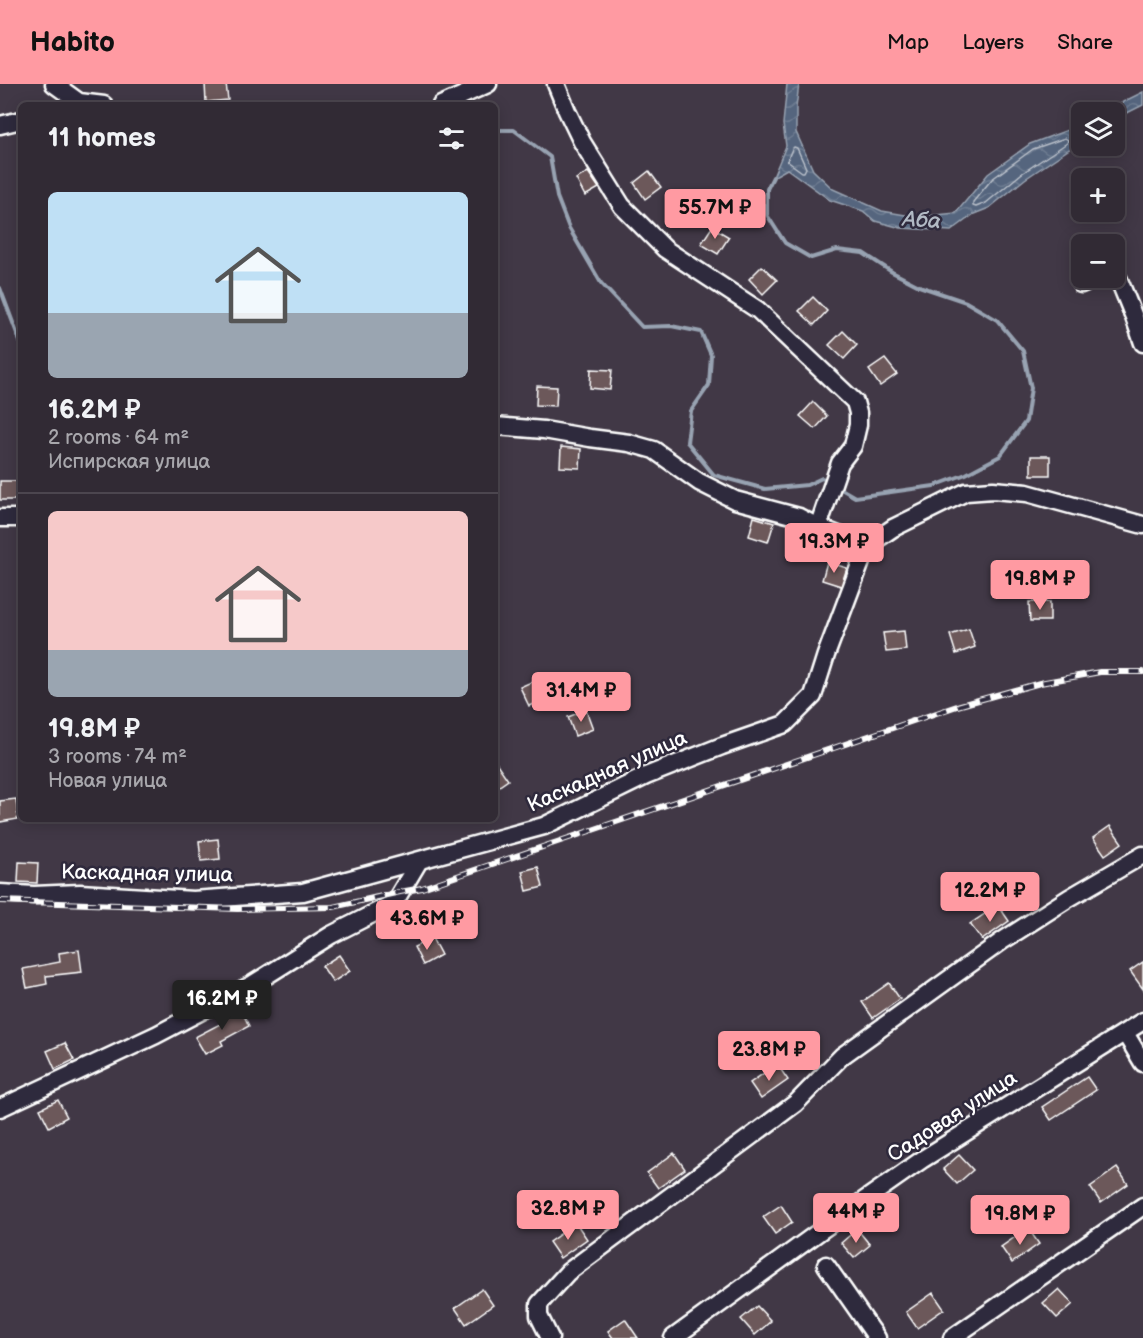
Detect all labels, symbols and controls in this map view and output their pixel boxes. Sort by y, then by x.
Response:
text: Habito [30,26,115,59]
text: Map [887,30,929,55]
text: Layers [962,30,1024,55]
text: Share [1057,30,1113,55]
map controls [1071,102,1125,288]
button: layers [1071,102,1125,156]
icon: filters [435,122,468,155]
text: 11 homes [48,123,156,154]
button: + [1071,168,1125,222]
pin: 55.7M ₽ [660,189,770,240]
text: 55.7M ₽ [679,196,751,220]
water label: Аба [900,206,942,235]
icon: home [204,231,312,339]
button: − [1071,234,1125,288]
text: 16.2M ₽ [48,395,141,426]
text: 2 rooms · 64 m² [48,426,189,450]
text: Испирская улица [48,450,210,474]
pin: 19.3M ₽ [779,523,889,574]
text: 19.3M ₽ [799,530,869,554]
icon: home [204,550,312,658]
pin: 19.8M ₽ [985,560,1095,611]
text: 19.8M ₽ [1005,567,1075,591]
pin: 31.4M ₽ [526,672,636,723]
text: 31.4M ₽ [546,679,616,703]
text: 19.8M ₽ [48,714,140,745]
street label: Каскадная улица [524,725,691,818]
text: 3 rooms · 74 m² [48,745,187,769]
text: Новая улица [48,769,167,793]
street label: Каскадная улица [61,860,234,888]
pin: 12.2M ₽ [935,872,1045,923]
text: 12.2M ₽ [954,879,1026,903]
pin: 43.6M ₽ [372,900,482,951]
text: 43.6M ₽ [390,907,464,931]
pin: 16.2M ₽ [167,980,277,1031]
text: 16.2M ₽ [186,987,258,1011]
pin: 23.8M ₽ [714,1031,824,1082]
text: 23.8M ₽ [732,1038,806,1062]
street label: Садовая улица [883,1065,1022,1168]
pin: 32.8M ₽ [513,1190,623,1241]
pin: 44M ₽ [814,1193,898,1244]
pin: 19.8M ₽ [965,1195,1075,1246]
text: 32.8M ₽ [531,1197,605,1221]
text: 44M ₽ [827,1200,885,1224]
text: 19.8M ₽ [985,1202,1055,1226]

